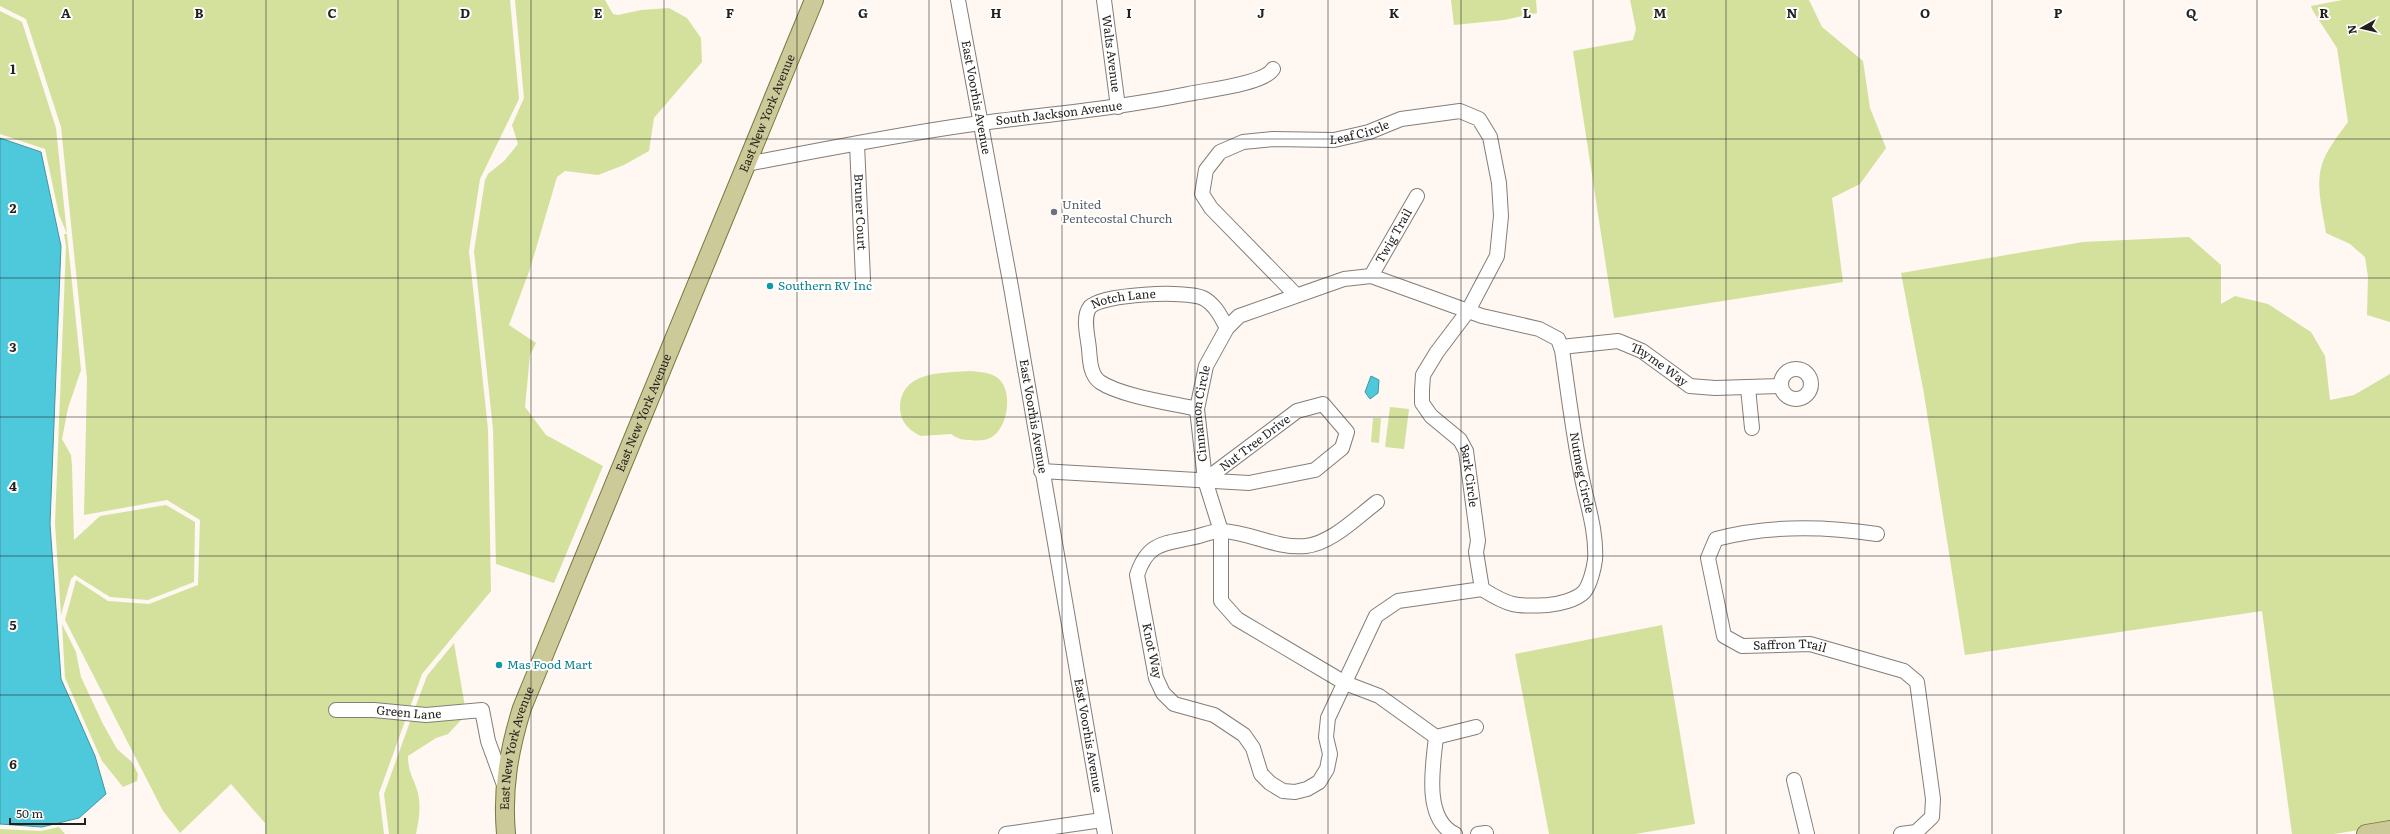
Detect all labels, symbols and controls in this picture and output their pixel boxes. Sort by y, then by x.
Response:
text: A [61,3,71,22]
text: B [195,3,204,22]
text: C [327,3,337,22]
text: D [460,3,470,22]
text: E [594,3,603,22]
text: F [726,3,734,22]
text: G [858,3,868,22]
text: H [991,3,1002,22]
text: I [1126,3,1132,22]
text: J [1257,3,1265,22]
text: K [1389,3,1400,22]
text: L [1523,3,1531,22]
text: M [1654,3,1667,22]
text: N [1787,3,1798,22]
text: O [1920,3,1930,22]
text: P [2054,3,2063,22]
text: Q [2186,3,2198,22]
text: R [2319,3,2329,22]
north arrow [2342,8,2382,48]
street label: Walts Avenue [1098,14,1126,93]
text: N [2343,24,2360,35]
street label: East Voorhis Avenue [958,39,996,156]
street label: East New York Avenue [734,51,799,175]
text: 1 [10,59,16,78]
street label: South Jackson Avenue [995,95,1123,129]
street label: Leaf Circle [1330,115,1392,148]
street label: Bruner Court [850,173,872,251]
place label: United Pentecostal Church [1062,195,1173,227]
text: 2 [10,198,17,217]
street label: Twig Trail [1370,205,1416,267]
marker: United Pentecostal Church [1049,207,1059,217]
place label: Southern RV Inc [778,276,872,294]
marker: Southern RV Inc [765,281,775,291]
street label: Notch Lane [1087,284,1156,313]
text: 3 [9,337,17,356]
street label: Thyme Way [1628,337,1693,390]
street label: East New York Avenue [610,351,675,475]
street label: East Voorhis Avenue [1016,358,1053,475]
street label: Cinnamon Circle [1187,364,1214,463]
street label: Nut Tree Drive [1215,410,1294,475]
street label: Nutmeg Circle [1566,431,1600,515]
street label: Bark Circle [1456,440,1483,508]
text: 4 [9,476,17,495]
text: 5 [9,615,17,634]
street label: Knot Way [1138,621,1168,680]
street label: Saffron Trail [1753,634,1829,656]
place label: Mas Food Mart [507,655,592,673]
marker: Mas Food Mart [494,660,504,670]
street label: East Voorhis Avenue [1070,677,1108,794]
street label: East New York Avenue [495,683,538,810]
street label: Green Lane [376,700,442,723]
text: 6 [9,754,17,773]
scale bar [10,800,85,826]
text: 50 m [16,804,43,822]

